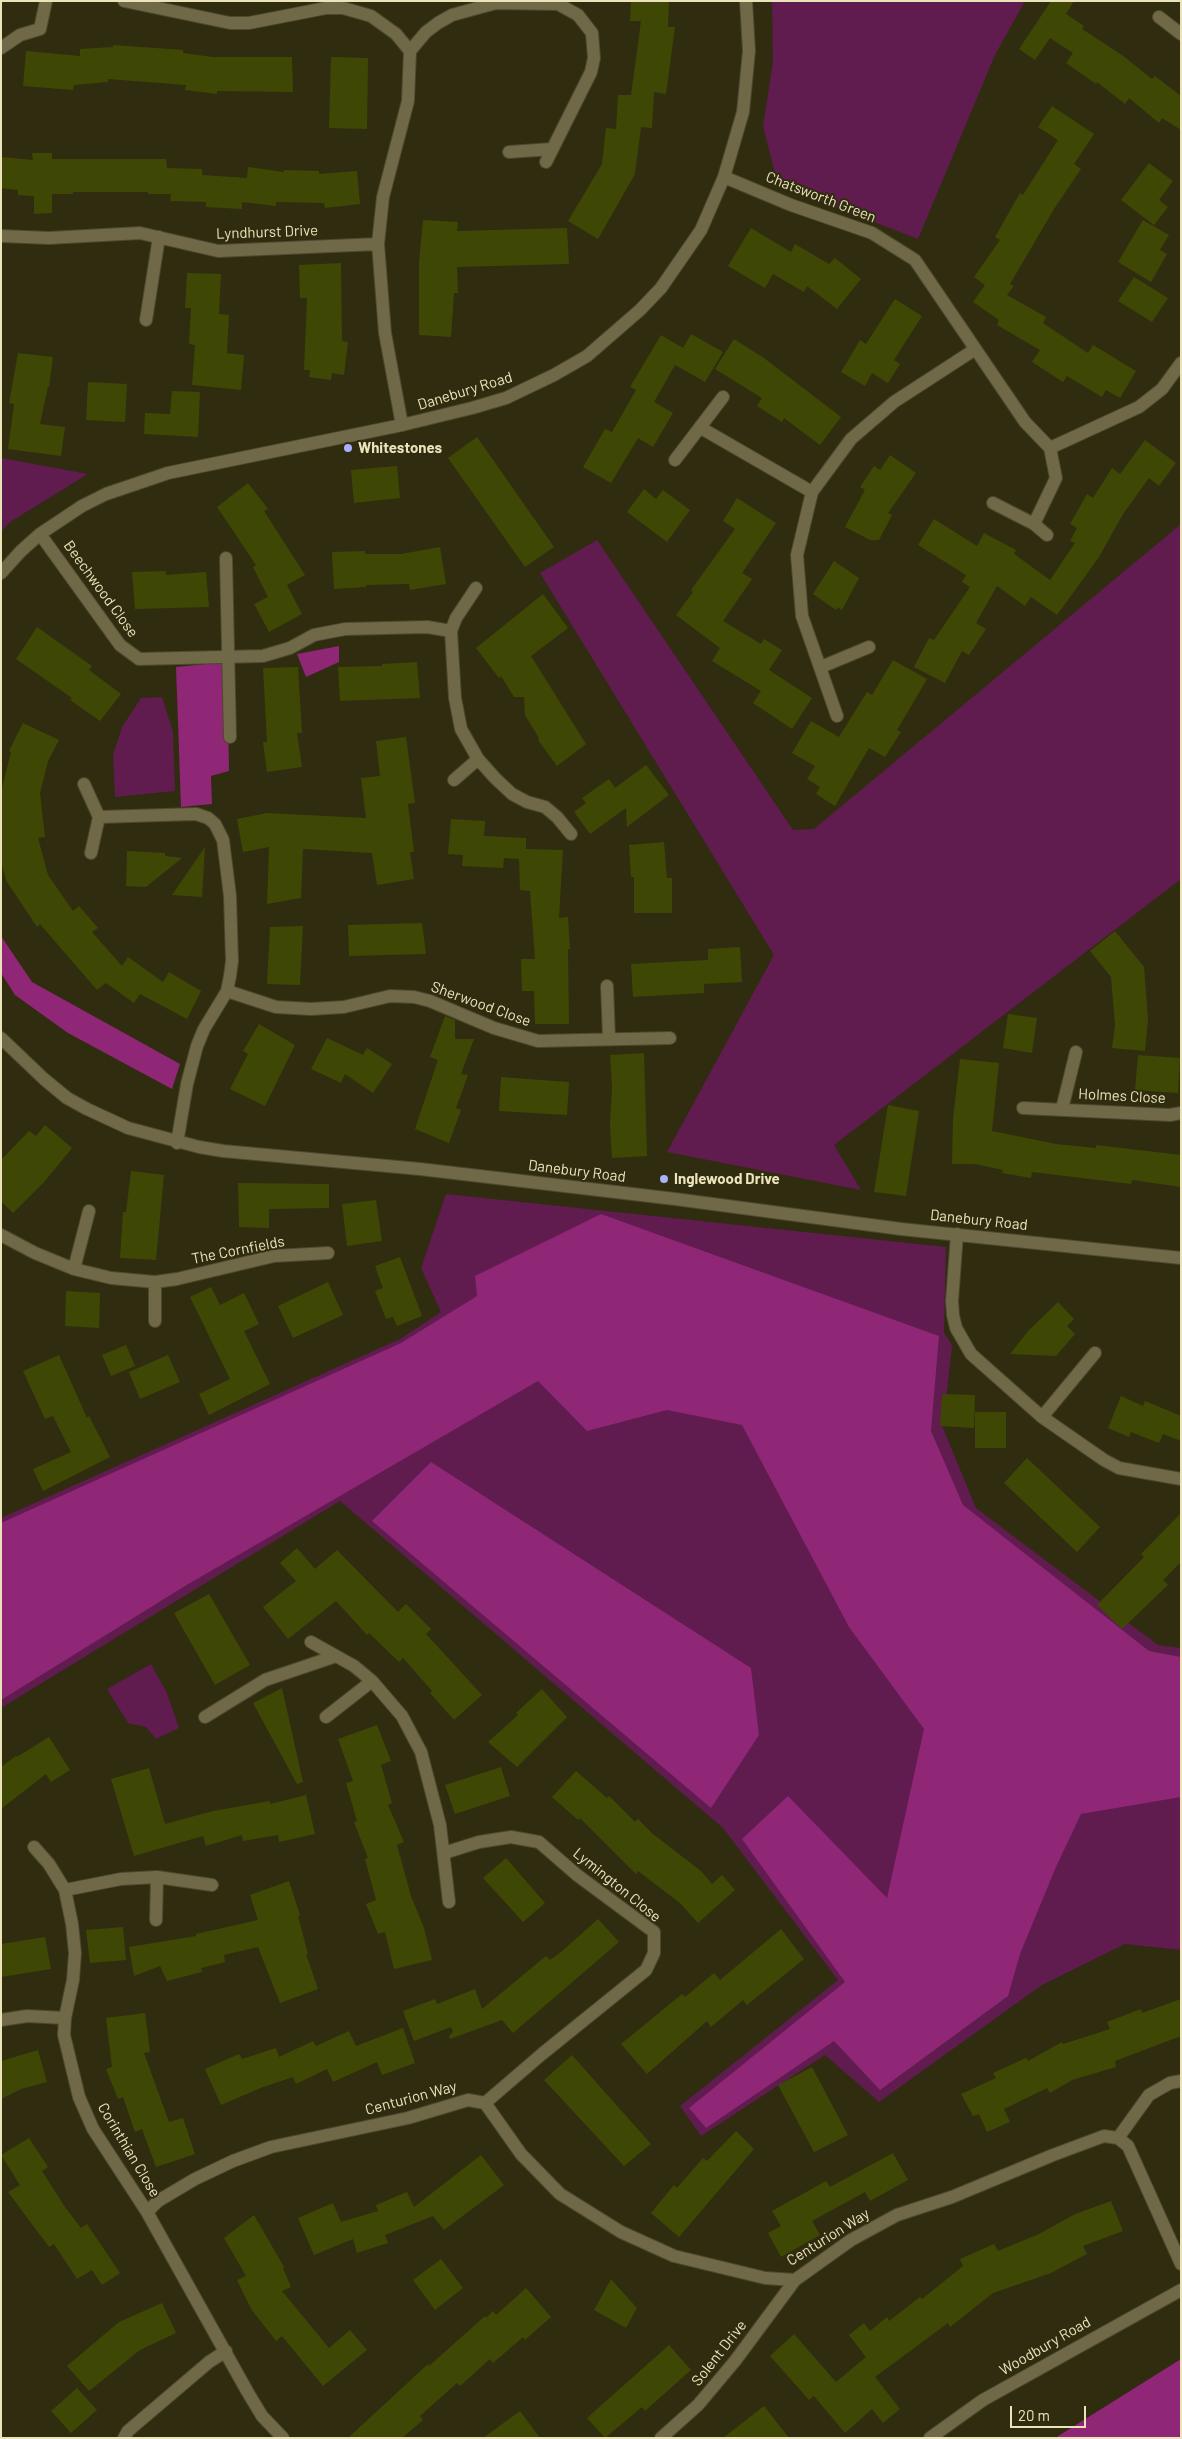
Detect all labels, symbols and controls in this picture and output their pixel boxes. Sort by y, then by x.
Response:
street label: Chatsworth Green [763,168,879,226]
street label: Lyndhurst Drive [216,221,318,243]
street label: Danebury Road [416,368,514,414]
place label: Whitestones [358,439,442,457]
marker: Whitestones [342,442,354,454]
street label: Beechwood Close [60,537,142,641]
street label: Sherwood Close [429,978,533,1030]
street label: Holmes Close [1078,1085,1166,1107]
street label: Danebury Road [527,1156,627,1186]
place label: Inglewood Drive [674,1170,780,1188]
marker: Inglewood Drive [658,1173,670,1185]
street label: Danebury Road [929,1206,1029,1234]
street label: The Cornfields [190,1232,286,1268]
street label: Lymington Close [569,1844,665,1926]
street label: Centurion Way [363,2077,459,2119]
street label: Corinthian Close [94,2100,164,2200]
street label: Centurion Way [783,2204,873,2270]
street label: Woodbury Road [996,2313,1094,2379]
street label: Solent Drive [688,2317,750,2389]
scale bar [1012,2396,1088,2428]
text: 20 m [1018,2406,1050,2424]

